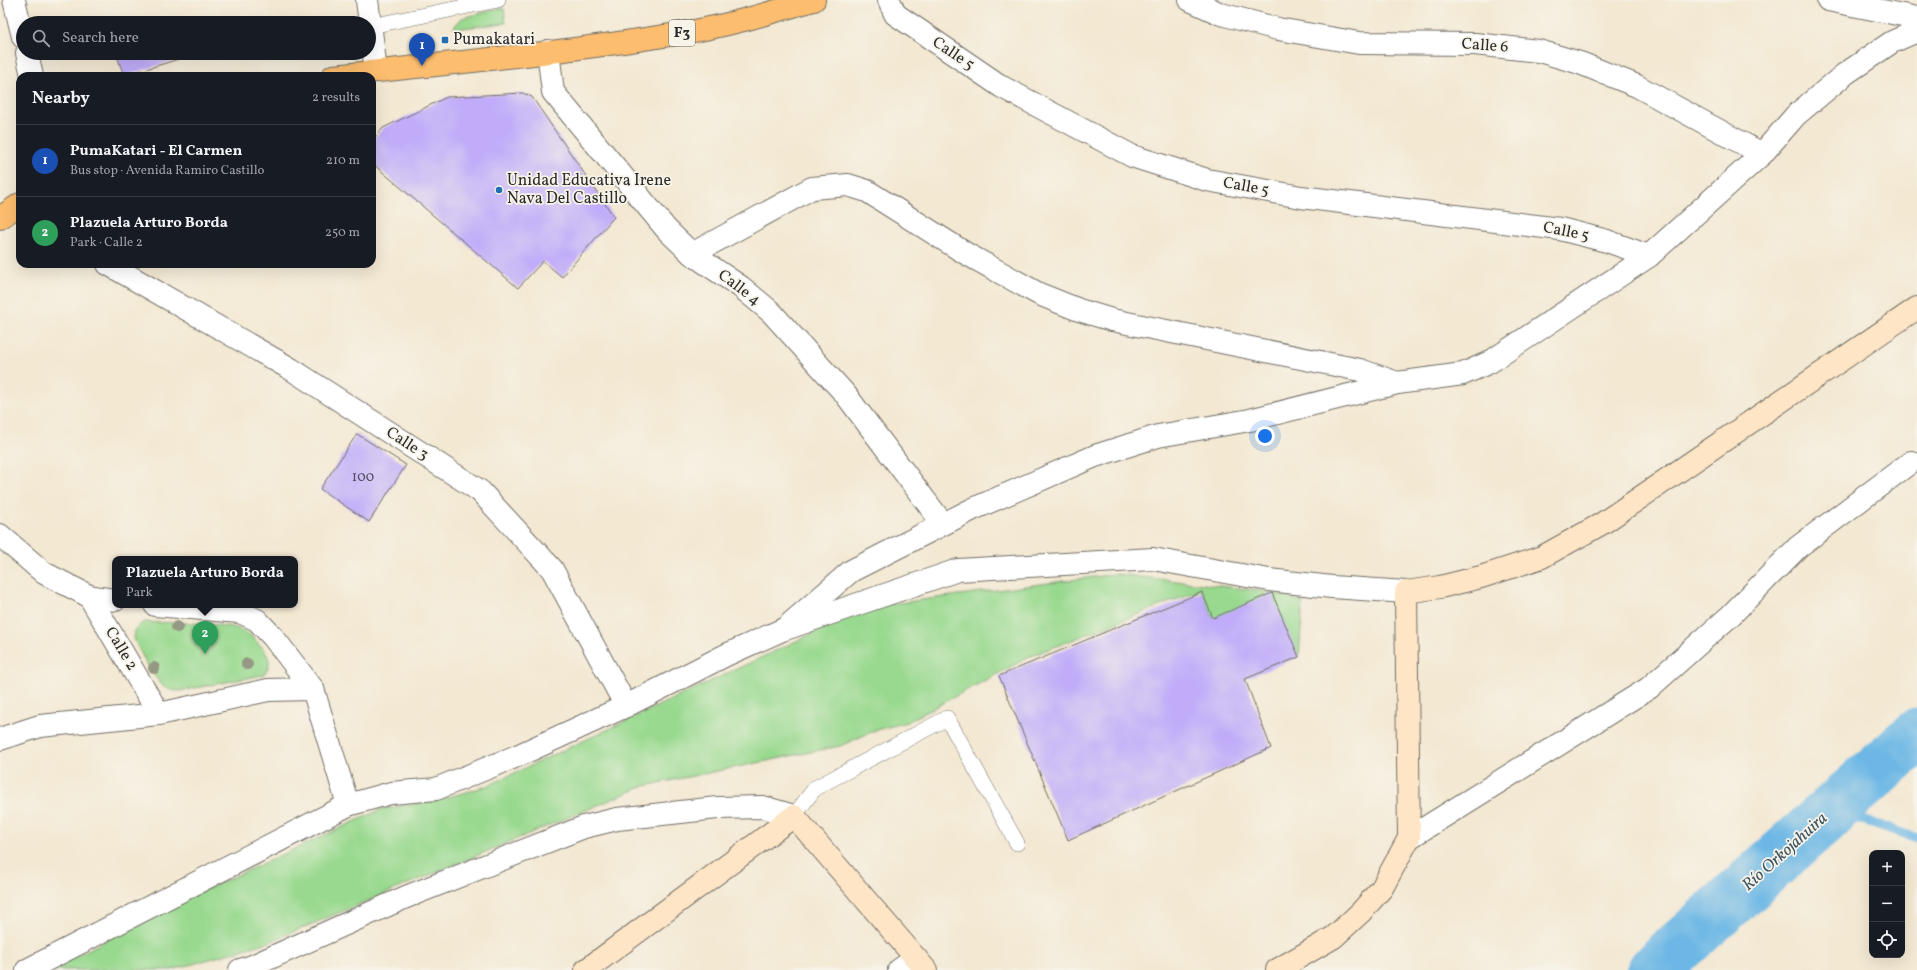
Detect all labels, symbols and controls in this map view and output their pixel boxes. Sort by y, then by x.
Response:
search box [16,16,376,60]
road number: F3 [669,20,695,46]
icon: search [30,27,52,49]
text: Search here [62,28,139,49]
place label: Pumakatari [453,29,535,51]
street label: Calle 5 [928,32,978,76]
pin: 1 [409,33,435,66]
street label: Calle 6 [1461,33,1509,59]
marker: Pumakatari [440,35,450,45]
text: Nearby [32,87,90,110]
text: 2 results [312,89,360,107]
text: PumaKatari - El Carmen [70,141,242,162]
text: 1 [42,152,48,170]
text: 210 m [326,152,360,170]
text: Bus stop · Avenida Ramiro Castillo [70,162,265,180]
place label: Unidad Educativa Irene Nava Del Castillo [507,170,671,210]
street label: Calle 5 [1221,172,1271,202]
marker: Unidad Educativa Irene Nava Del Castillo [494,185,504,195]
text: Plazuela Arturo Borda [70,213,228,234]
street label: Calle 5 [1541,217,1591,247]
text: 2 [42,224,48,242]
text: 250 m [325,224,360,242]
text: Park · Calle 2 [70,234,143,252]
street label: Calle 4 [713,265,765,311]
street label: Calle 3 [381,422,433,466]
your location [1255,426,1275,446]
house number: 100 [352,468,374,487]
popup [112,556,298,608]
text: Plazuela Arturo Borda [126,563,284,584]
text: Park [126,584,153,602]
pin: 2 [192,621,218,654]
street label: Calle 2 [99,623,143,675]
water label: Río Orkojahuira [1737,807,1833,897]
map controls [1869,850,1905,958]
button: + [1869,850,1905,886]
button: − [1869,886,1905,922]
button: locate [1869,922,1905,958]

